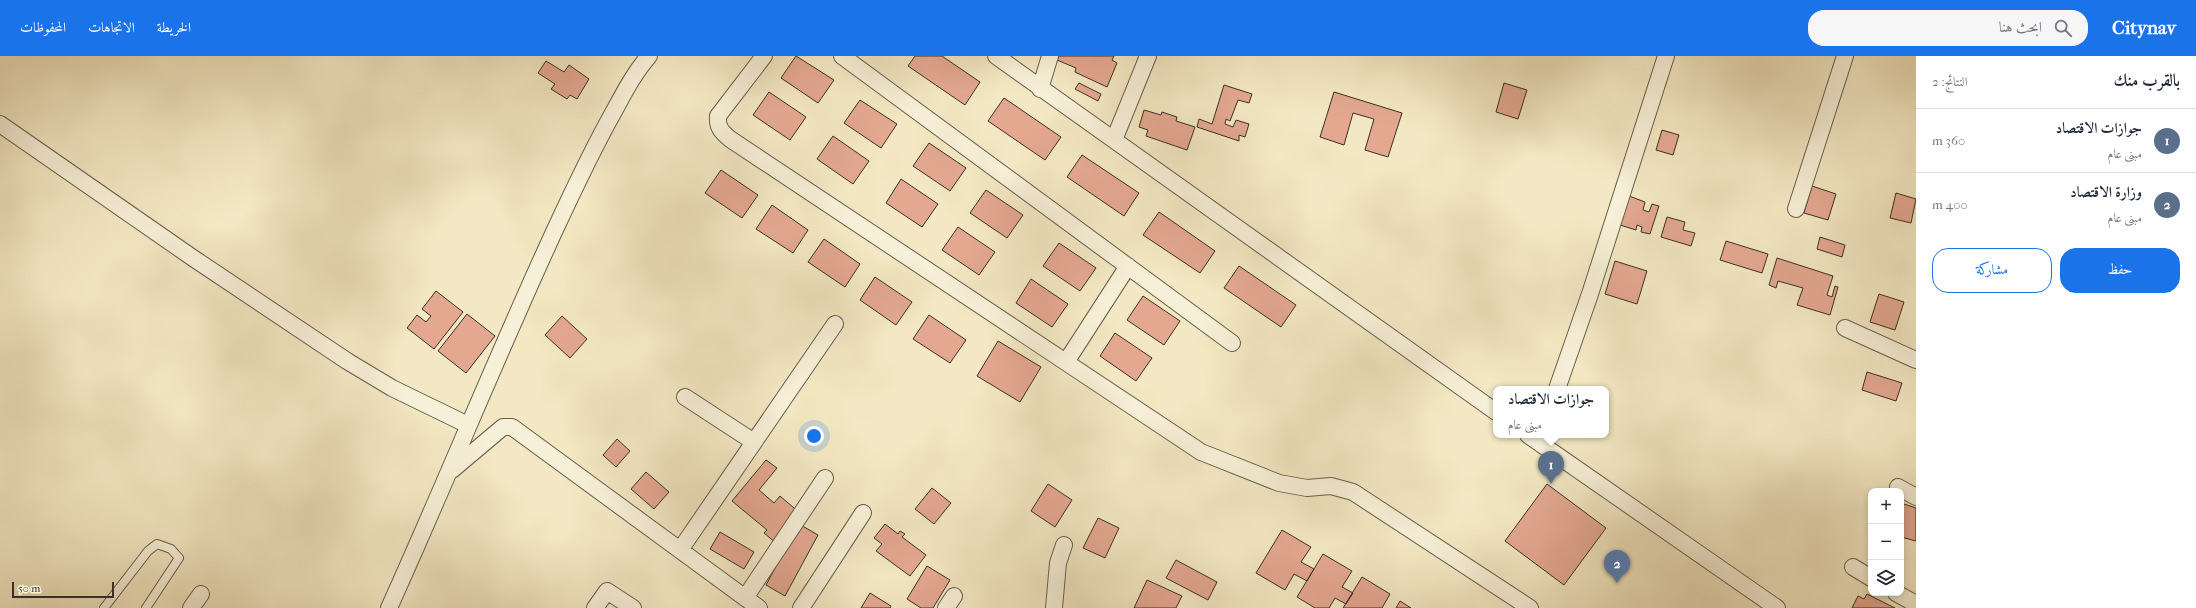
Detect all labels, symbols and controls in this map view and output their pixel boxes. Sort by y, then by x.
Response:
search box [1808,10,2088,46]
icon: search [2052,17,2074,39]
text: Citynav [2112,17,2176,39]
text: ابحث هنا [1999,18,2042,36]
text: المحفوظات [20,19,66,36]
text: الاتجاهات [88,19,135,36]
text: الخريطة [157,19,191,36]
text: بالقرب منك [2114,70,2180,90]
text: النتائج: 2 [1932,74,1967,89]
text: جوازات الاقتصاد [2055,119,2142,137]
text: 360 m [1932,133,1965,148]
text: 1 [2165,133,2169,148]
text: مبنى عام [2108,146,2142,161]
text: وزارة الاقتصاد [2070,183,2142,201]
text: 400 m [1932,197,1968,212]
text: 2 [2164,197,2170,212]
text: مبنى عام [2108,210,2142,225]
button: مشاركة [1932,248,2052,293]
button: حفظ [2060,248,2180,293]
popup [1493,386,1609,438]
text: جوازات الاقتصاد [1508,390,1594,408]
text: مبنى عام [1508,417,1542,432]
your location [804,426,824,446]
pin: 1 [1538,451,1564,484]
map controls [1868,488,1904,596]
button: + [1868,488,1904,524]
button: − [1868,524,1904,560]
pin: 2 [1604,550,1630,583]
button: layers [1868,560,1904,596]
scale bar [12,580,114,599]
text: 50 m [18,582,40,595]

